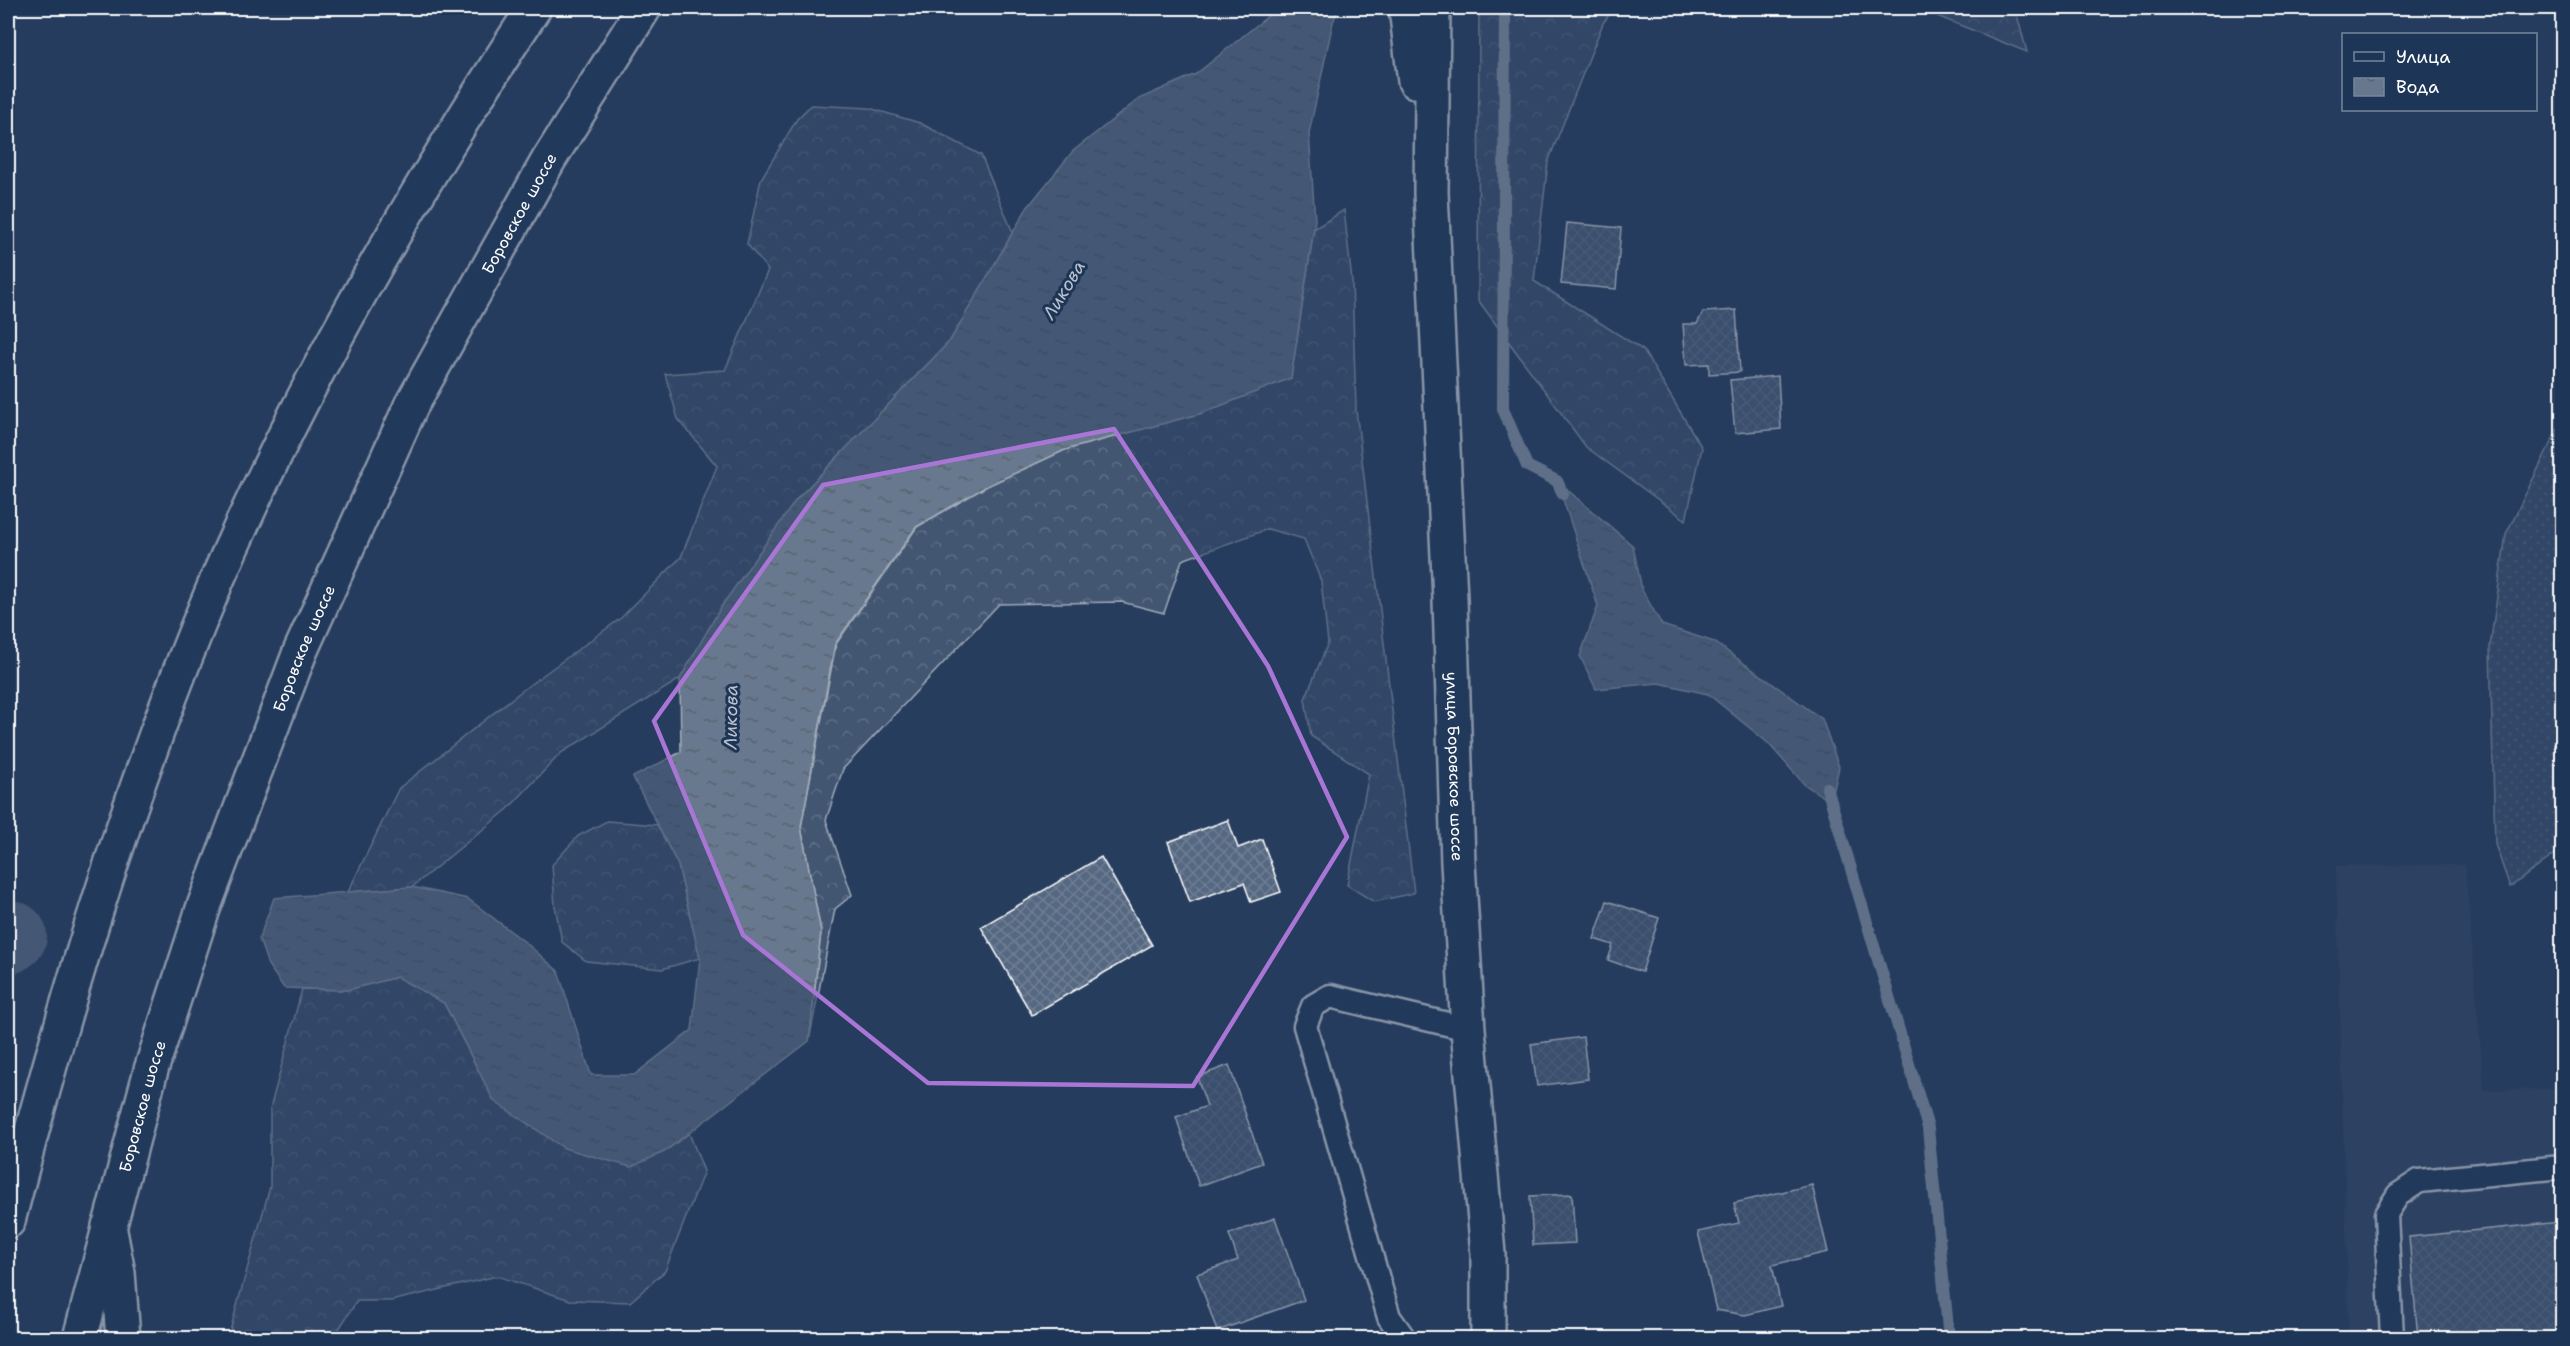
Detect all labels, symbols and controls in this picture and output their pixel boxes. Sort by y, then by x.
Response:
legend [2342,33,2537,111]
text: Улица [2396,45,2450,69]
text: Вода [2396,75,2439,99]
street label: Боровское шоссе [477,148,561,278]
water label: Ликова [1037,256,1091,325]
street label: Боровское шоссе [268,581,340,715]
street label: улица Боровское шоссе [1442,671,1468,862]
water label: Ликова [718,684,744,751]
street label: Боровское шоссе [114,1038,170,1174]

